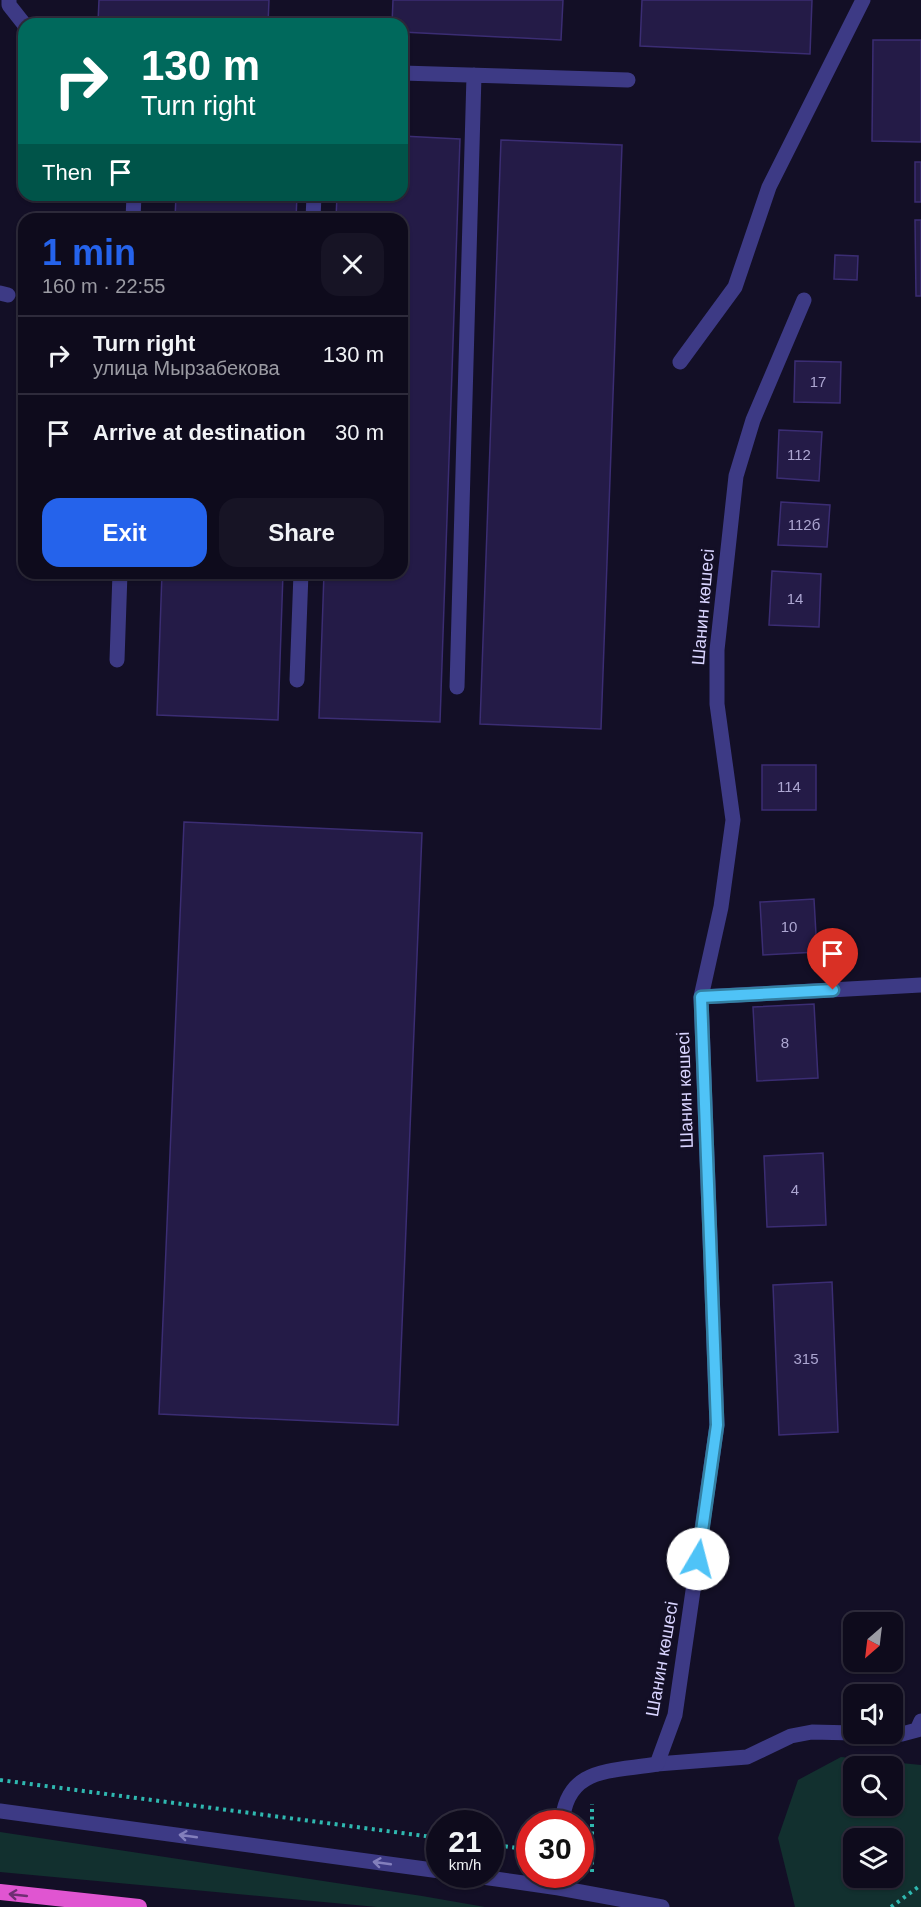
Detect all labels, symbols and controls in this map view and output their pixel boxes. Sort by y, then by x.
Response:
icon: right [42,42,120,120]
text: 130 m [141,42,260,89]
text: Turn right [141,91,256,121]
icon: arrive [104,156,137,189]
text: Then [42,160,92,185]
text: 1 min [42,232,136,273]
button: close [321,233,384,296]
text: 160 m · 22:55 [42,275,165,297]
text: Turn right [93,331,195,356]
icon: right [42,339,75,372]
text: 130 m [323,342,384,367]
text: улица Мырзабекова [93,357,280,379]
house number: 17 [810,373,826,390]
icon: arrive [42,417,75,450]
text: Arrive at destination [93,420,306,445]
text: 30 m [335,420,384,445]
house number: 112 [787,446,811,463]
button: Exit [42,498,207,567]
button: Share [219,498,384,567]
house number: 112б [788,516,820,533]
street label: Шанин көшесі [688,548,718,666]
house number: 14 [787,590,803,607]
house number: 114 [777,778,801,795]
house number: 10 [781,918,797,935]
pin [807,928,858,990]
icon: arrive [816,937,849,970]
street label: Шанин көшесі [673,1031,697,1149]
house number: 8 [781,1034,789,1051]
house number: 4 [791,1181,799,1198]
house number: 315 [793,1350,819,1367]
position arrow [666,1527,730,1591]
street label: Шанин көшесі [642,1600,682,1718]
north arrow [843,1612,903,1672]
map controls [843,1612,903,1888]
button: sound [843,1684,903,1744]
button: search [843,1756,903,1816]
speed limit sign: 30 [516,1810,594,1888]
text: 21 [448,1825,482,1858]
button: layers [843,1828,903,1888]
one-way arrow [179,1831,199,1842]
text: km/h [449,1856,481,1873]
one-way arrow [372,1858,392,1869]
one-way arrow [9,1889,29,1900]

